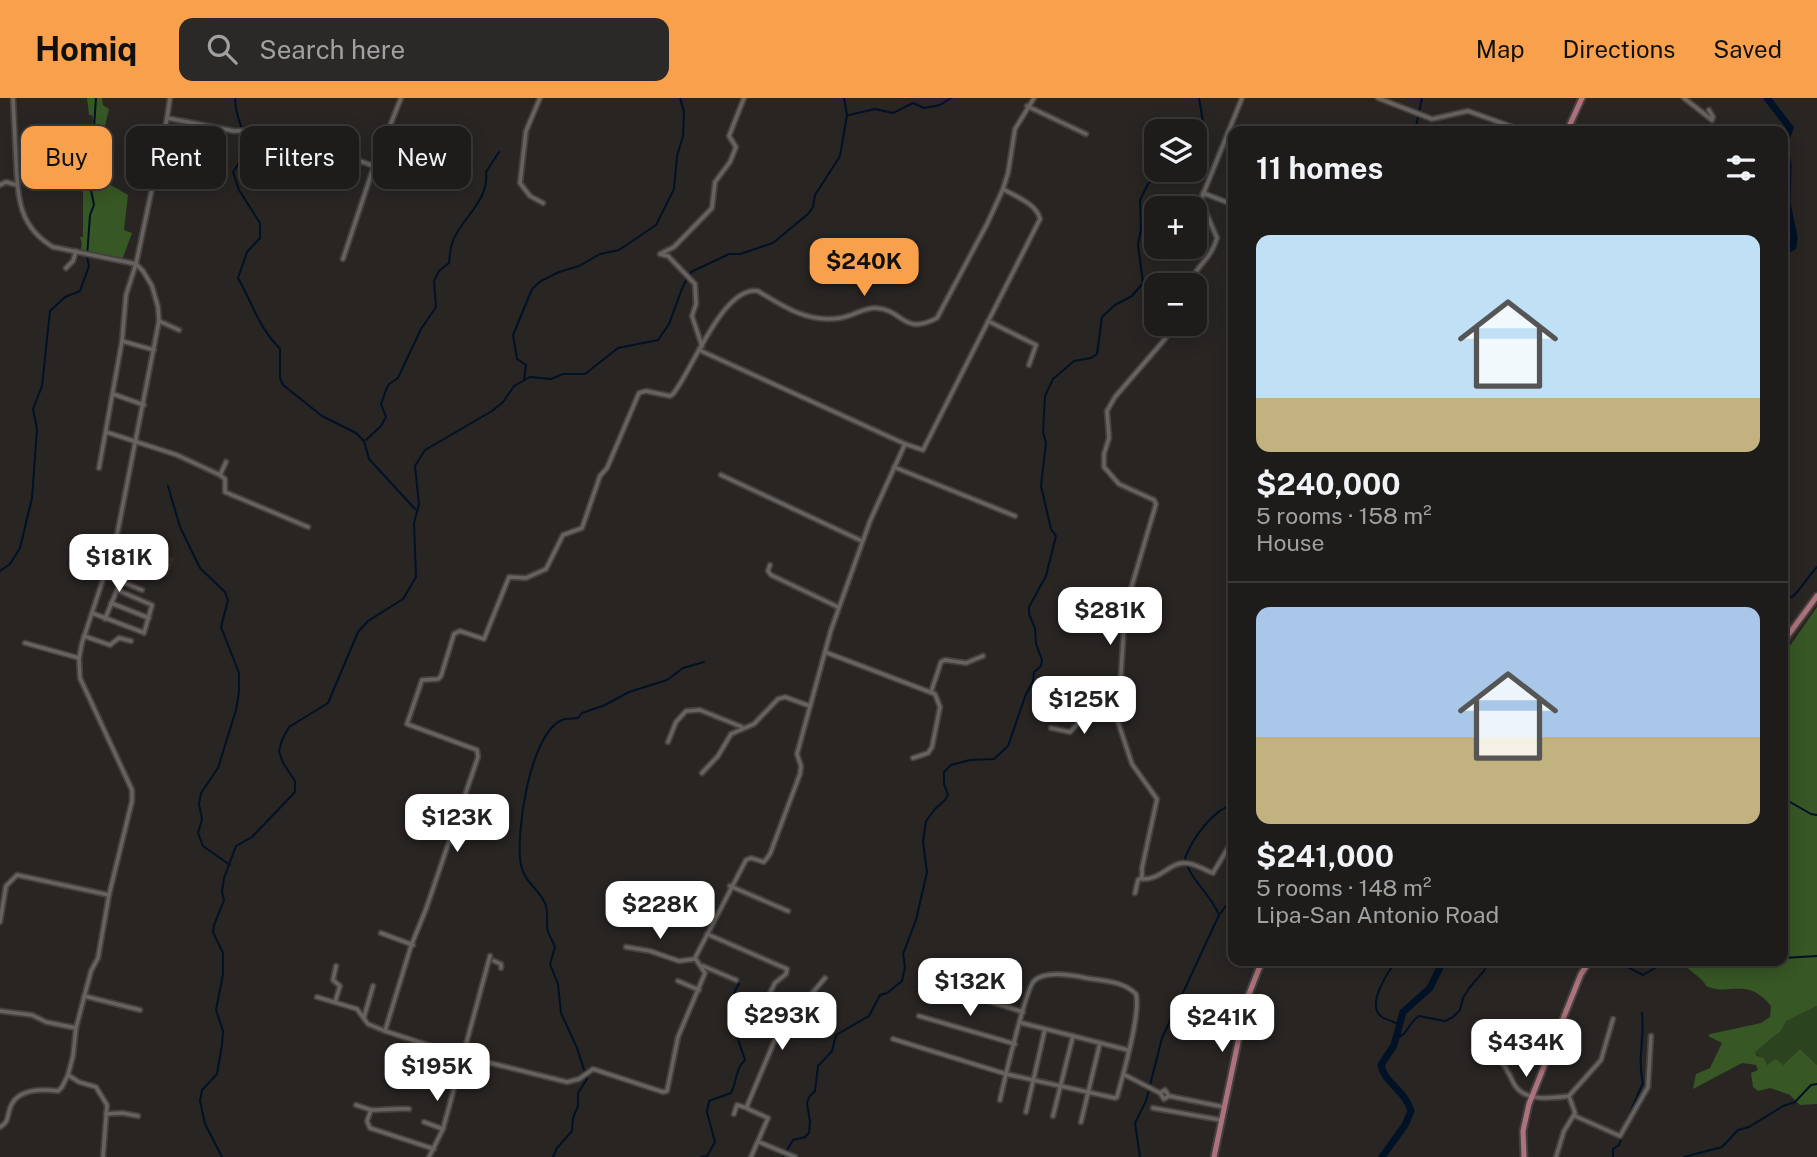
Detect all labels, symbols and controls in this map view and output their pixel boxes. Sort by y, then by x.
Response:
search box [179,18,669,81]
text: Homiq [35,30,137,68]
icon: search [203,30,241,68]
text: Search here [259,34,405,65]
text: Map [1476,35,1525,63]
text: Directions [1563,35,1675,63]
text: Saved [1713,35,1782,63]
map controls [1144,119,1207,336]
button: layers [1144,119,1207,182]
chip: Buy [21,126,112,189]
chip: Rent [126,126,226,189]
chip: Filters [240,126,359,189]
chip: New [373,126,471,189]
icon: filters [1722,149,1760,187]
text: 11 homes [1256,150,1383,186]
button: + [1144,196,1207,259]
pin: $240K [815,238,913,298]
text: $240K [826,247,902,274]
button: − [1144,273,1207,336]
icon: home [1445,281,1571,407]
text: $240,000 [1256,466,1401,502]
text: 5 rooms · 158 m² [1256,502,1432,529]
text: House [1256,529,1324,556]
pin: $181K [70,534,168,594]
text: $181K [85,543,153,570]
pin: $281K [1061,588,1159,647]
text: $281K [1074,596,1146,623]
icon: home [1445,653,1571,779]
pin: $125K [1035,676,1133,736]
text: $125K [1048,685,1120,712]
pin: $123K [408,794,506,854]
text: $123K [421,803,493,830]
text: $241,000 [1256,838,1394,874]
text: 5 rooms · 148 m² [1256,874,1431,901]
pin: $228K [611,882,709,941]
text: $228K [622,890,698,917]
text: Lipa-San Antonio Road [1256,901,1499,928]
pin: $132K [921,958,1019,1018]
text: $132K [934,967,1006,994]
pin: $293K [733,992,831,1052]
pin: $241K [1173,995,1271,1054]
text: $293K [743,1001,821,1028]
text: $241K [1186,1003,1258,1030]
pin: $434K [1477,1020,1575,1079]
text: $434K [1487,1028,1565,1055]
pin: $195K [388,1044,486,1103]
text: $195K [401,1052,473,1079]

